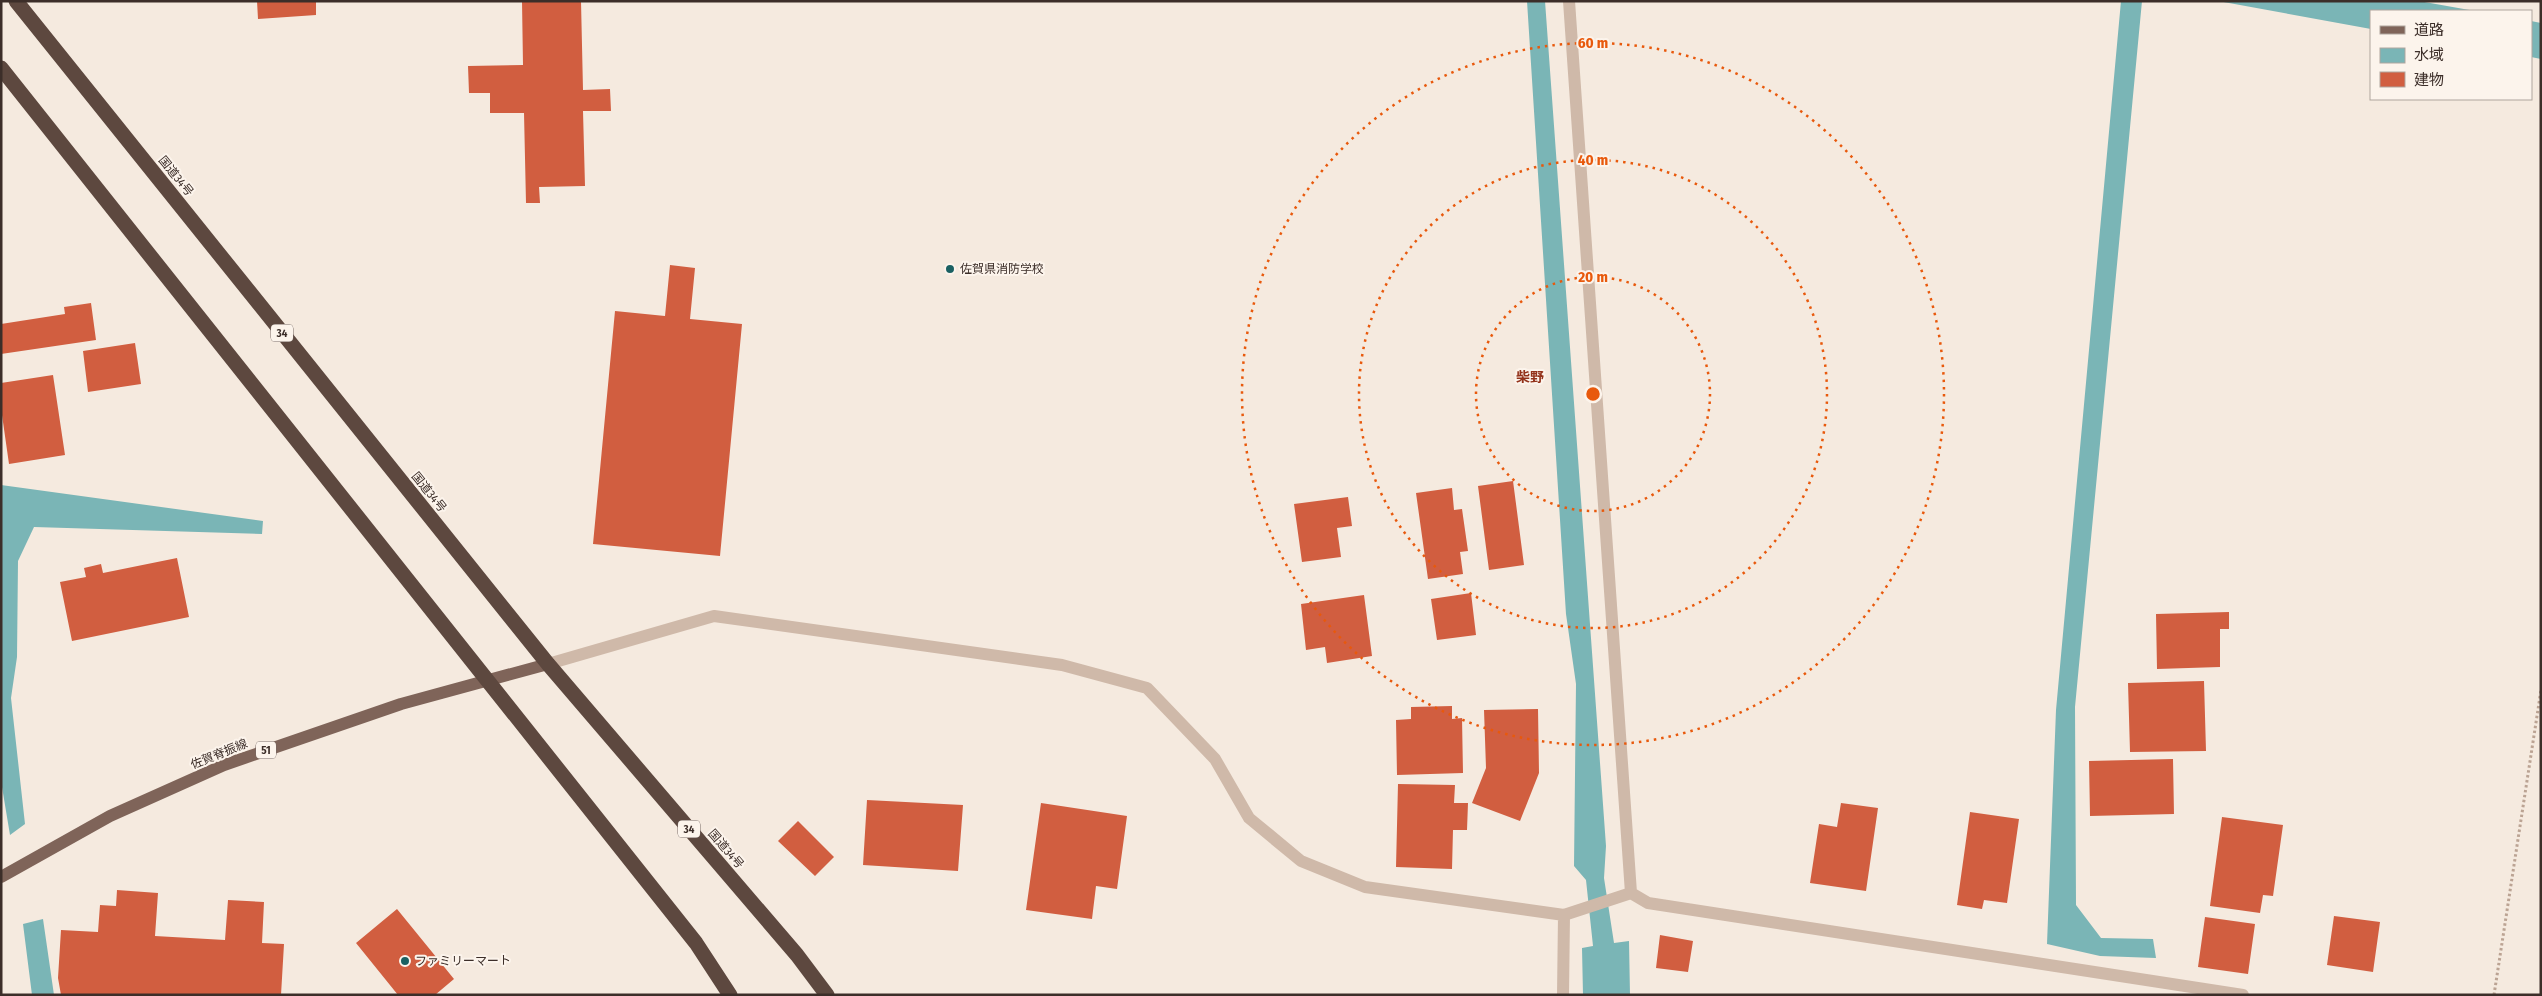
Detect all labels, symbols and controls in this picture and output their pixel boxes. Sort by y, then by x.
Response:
legend [2370,10,2532,100]
text: 道路 [2414,21,2444,39]
text: 60 m [1578,34,1608,52]
text: 水域 [2414,46,2444,64]
text: 建物 [2414,71,2444,89]
text: 40 m [1578,151,1608,169]
street label: 国道34号 [156,153,196,199]
place label: 佐賀県消防学校 [960,262,1044,276]
marker: 佐賀県消防学校 [944,263,956,275]
text: 20 m [1577,268,1608,286]
road number: 34 [271,324,293,342]
district label: 柴野 [1516,369,1544,386]
centre of rings [1584,385,1602,403]
street label: 国道34号 [409,469,449,515]
street label: 佐賀脊振線 [189,736,249,772]
road number: 51 [256,742,276,758]
road number: 34 [678,821,700,838]
street label: 国道34号 [705,827,747,871]
place label: ファミリーマート [415,954,511,968]
marker: ファミリーマート [399,955,411,967]

